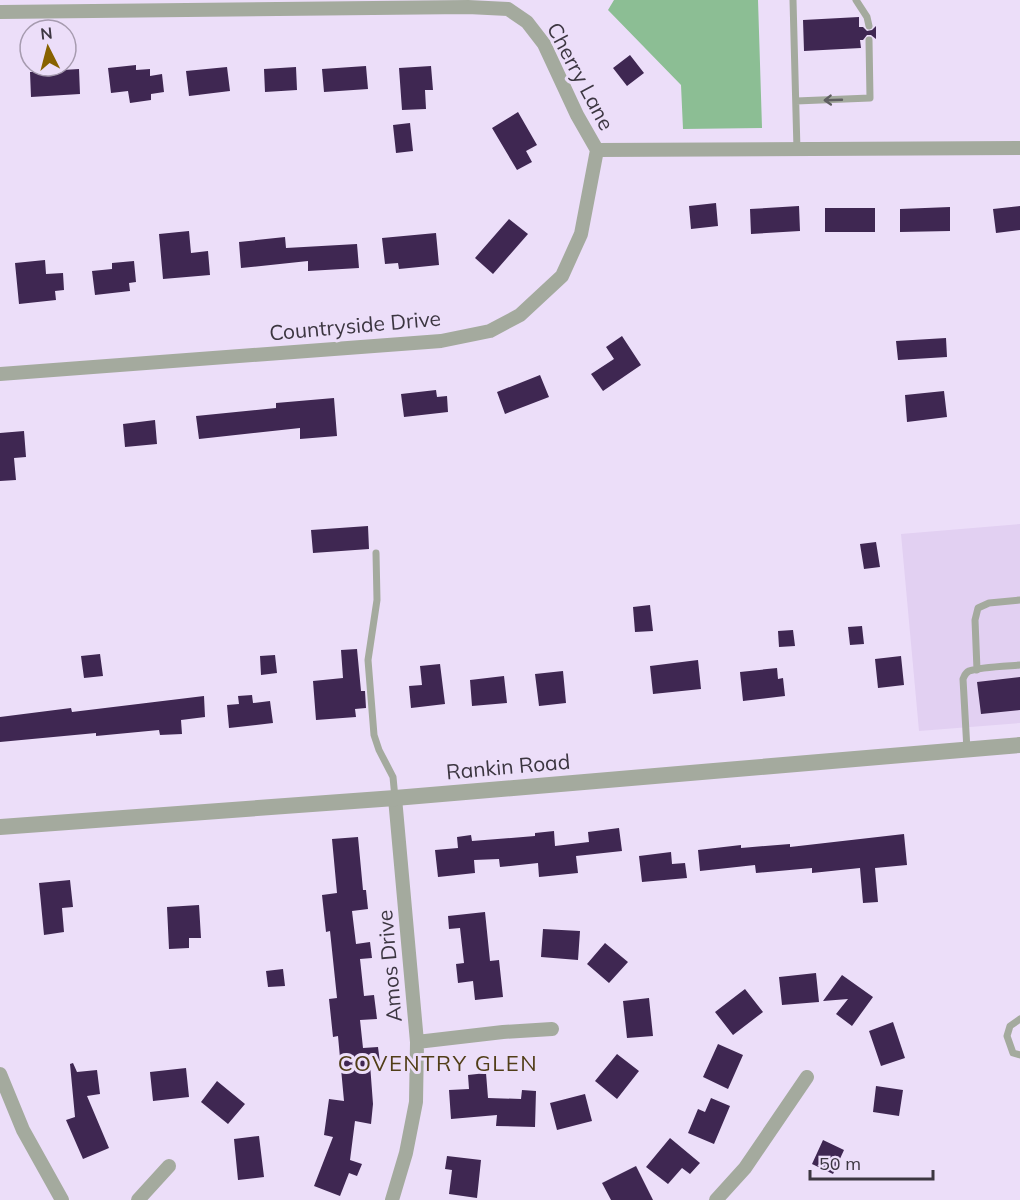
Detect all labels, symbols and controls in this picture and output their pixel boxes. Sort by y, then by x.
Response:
north arrow [18,18,78,78]
street label: Cherry Lane [542,18,620,134]
text: N [39,23,53,44]
one-way arrow [823,94,843,105]
street label: Countryside Drive [268,305,442,345]
street label: Rankin Road [445,748,571,784]
street label: Amos Drive [371,909,407,1023]
district label: COVENTRY GLEN [338,1049,538,1077]
scale bar [810,1143,933,1181]
text: 50 m [819,1152,861,1175]

